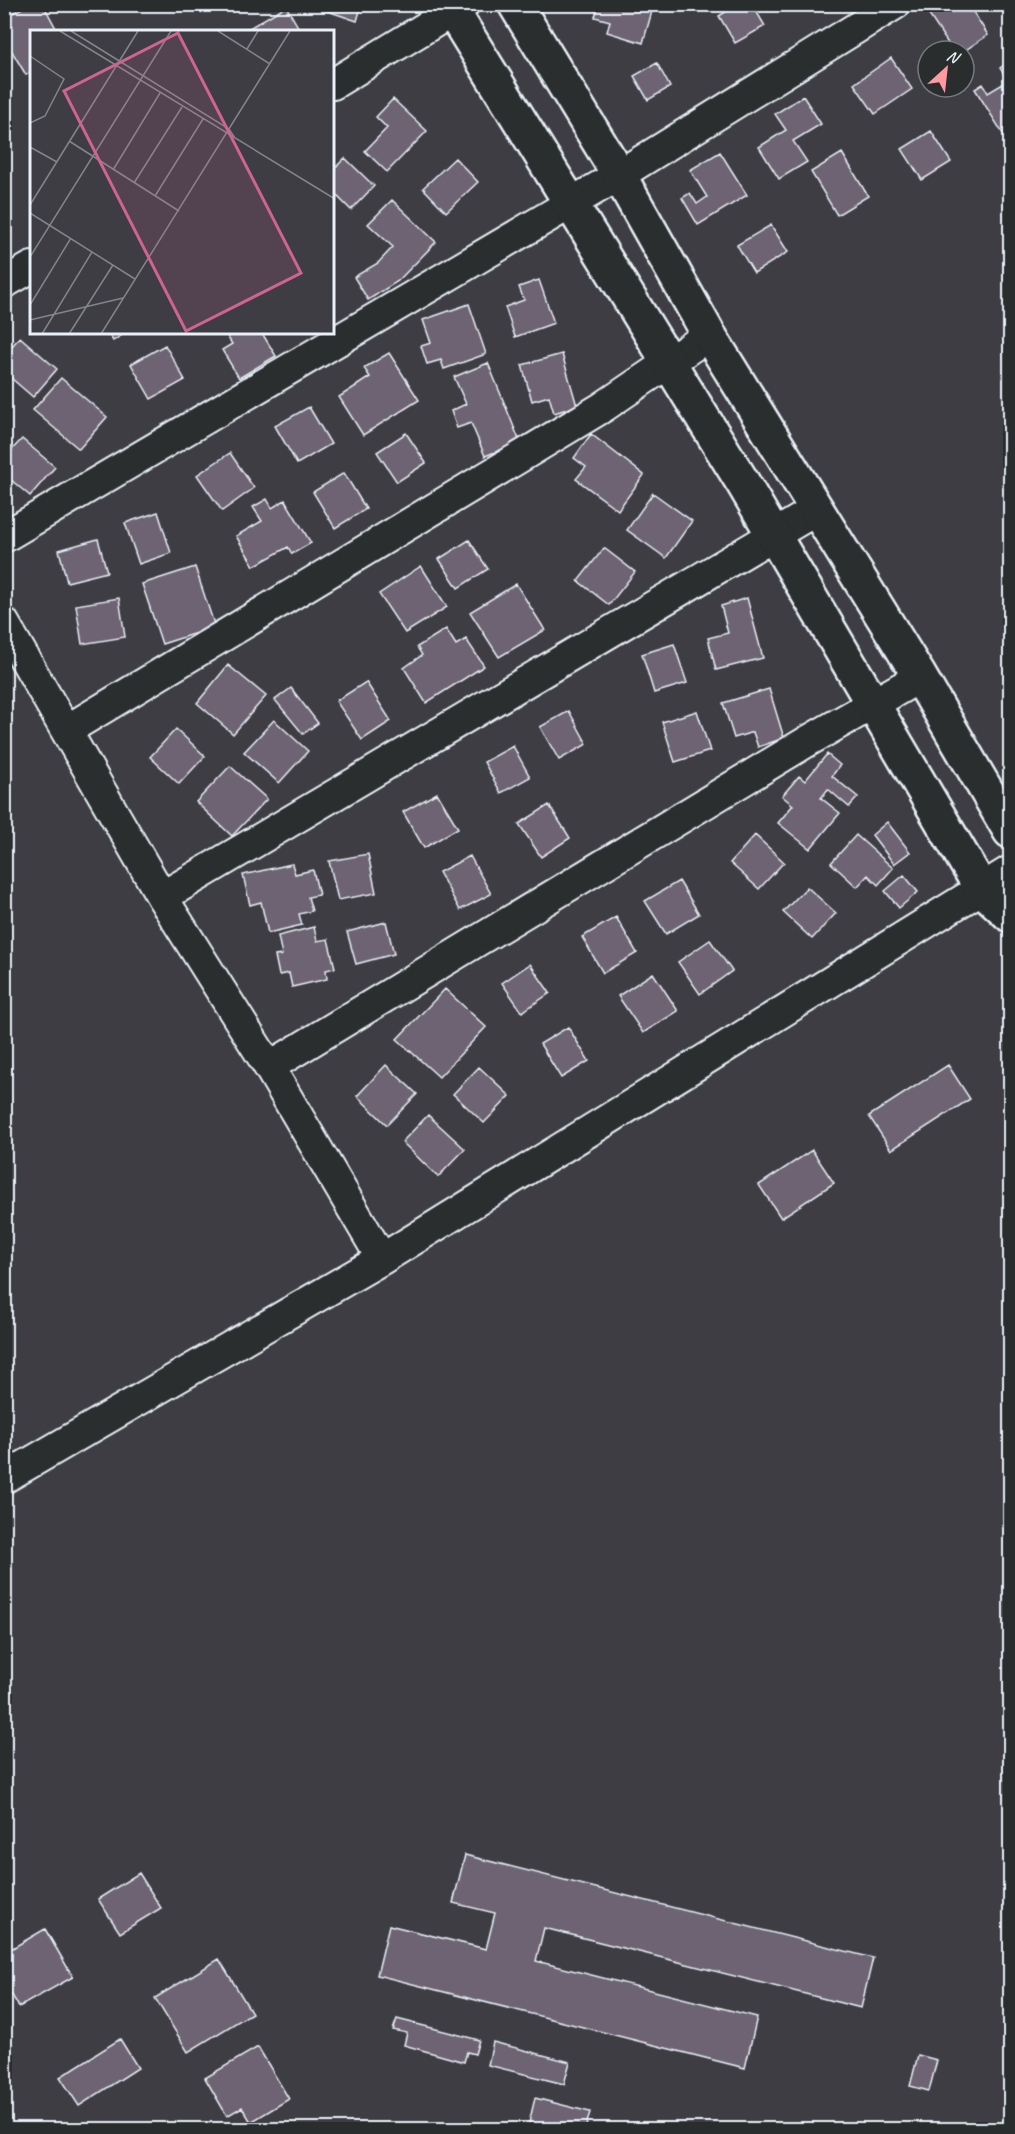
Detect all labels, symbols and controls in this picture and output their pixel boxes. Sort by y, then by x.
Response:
inset map [30,30,334,334]
north arrow [916,39,976,99]
text: N [943,45,964,69]

